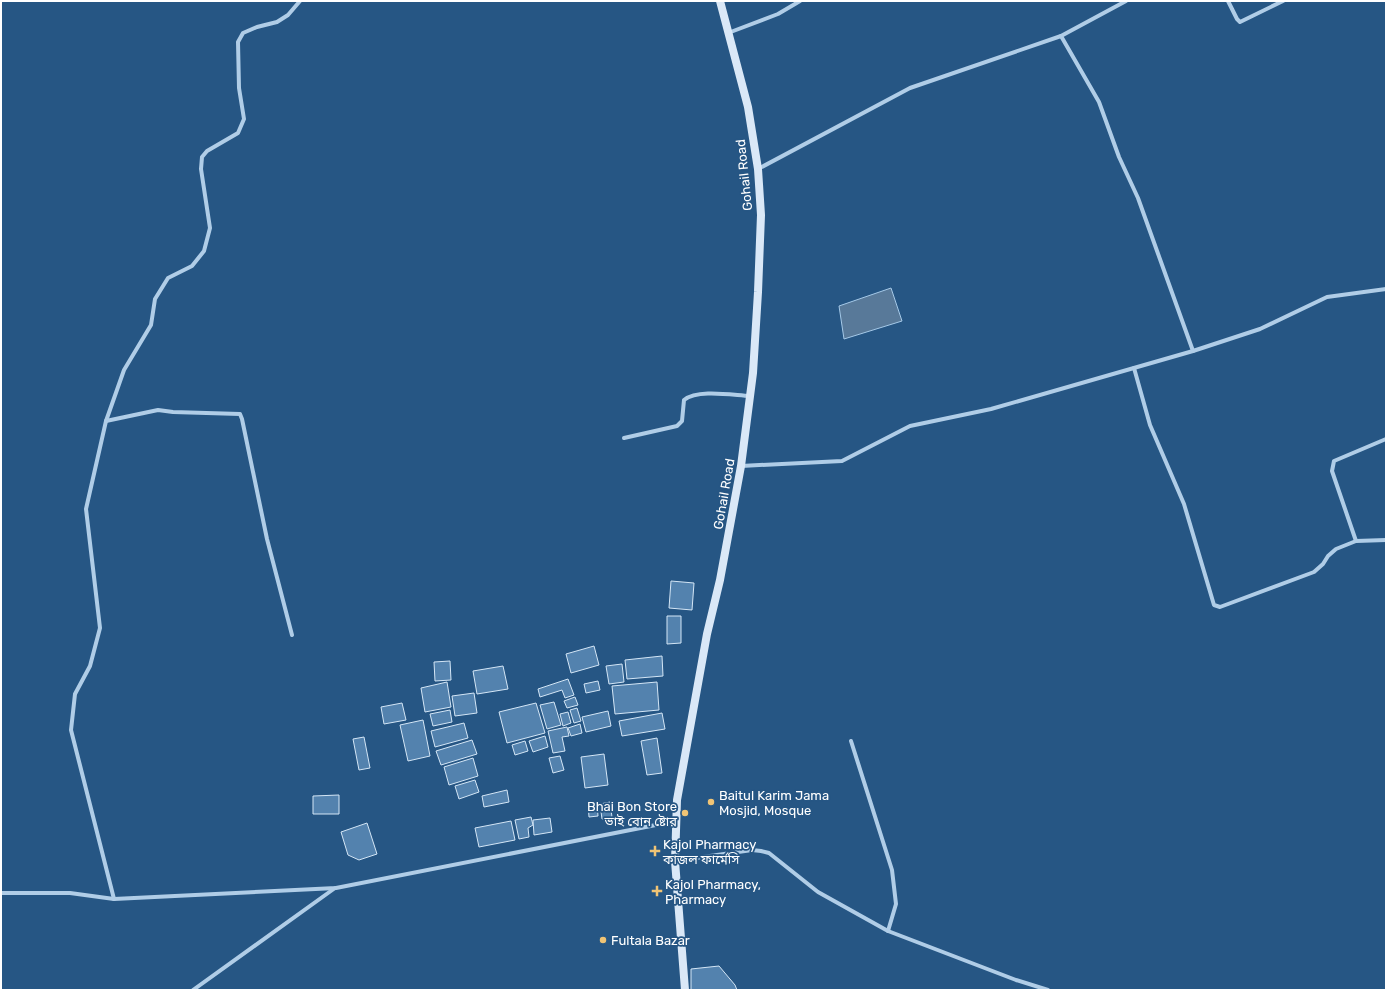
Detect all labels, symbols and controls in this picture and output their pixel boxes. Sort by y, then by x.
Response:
street label: Gohail Road [733,139,755,211]
street label: Gohail Road [710,457,738,531]
place label: Baitul Karim Jama Mosjid, Mosque [719,788,829,818]
marker: Baitul Karim Jama Mosjid, Mosque [706,797,716,807]
place label: Bhai Bon Store ভাই বোন ষ্টোর [587,799,677,829]
marker: Bhai Bon Store ভাই বোন ষ্টোর [680,808,690,818]
place label: Kajol Pharmacy কাজল ফার্মেসি [662,837,756,867]
marker: Kajol Pharmacy কাজল ফার্মেসি [650,846,660,856]
place label: Kajol Pharmacy, Pharmacy [665,877,761,907]
marker: Kajol Pharmacy, Pharmacy [652,886,662,896]
place label: Fultala Bazar [611,933,690,948]
marker: Fultala Bazar [598,935,608,945]

